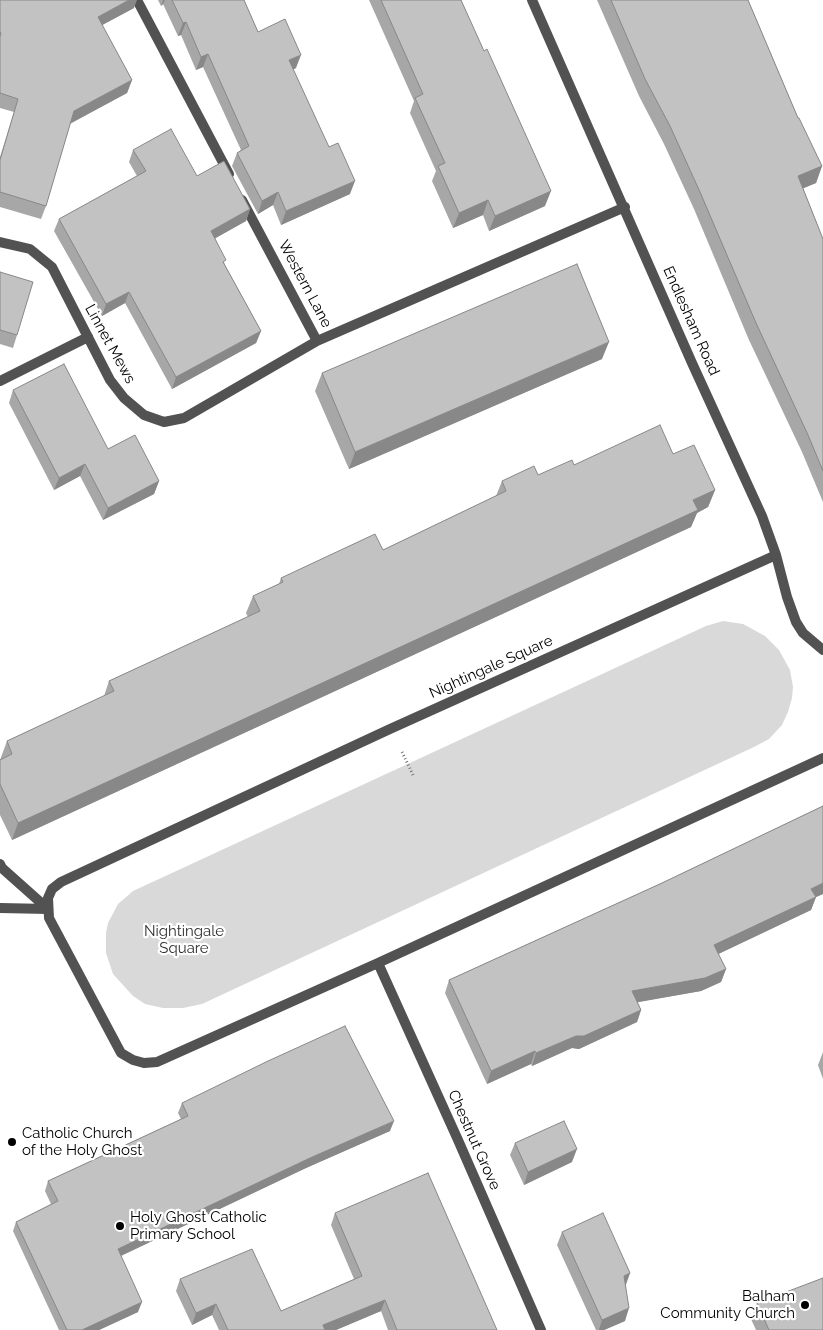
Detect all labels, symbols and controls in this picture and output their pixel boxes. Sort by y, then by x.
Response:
street label: Western Lane [274,237,336,331]
street label: Endlesham Road [659,264,723,378]
street label: Linnet Mews [81,301,139,387]
street label: Nightingale Square [426,632,556,702]
park label: Nightingale Square [144,922,224,957]
street label: Chestnut Grove [444,1087,504,1193]
place label: Catholic Church of the Holy Ghost [22,1124,142,1159]
marker: Catholic Church of the Holy Ghost [6,1136,18,1148]
place label: Holy Ghost Catholic Primary School [130,1208,267,1243]
marker: Holy Ghost Catholic Primary School [114,1220,126,1232]
place label: Balham Community Church [660,1287,795,1322]
marker: Balham Community Church [799,1299,811,1311]

